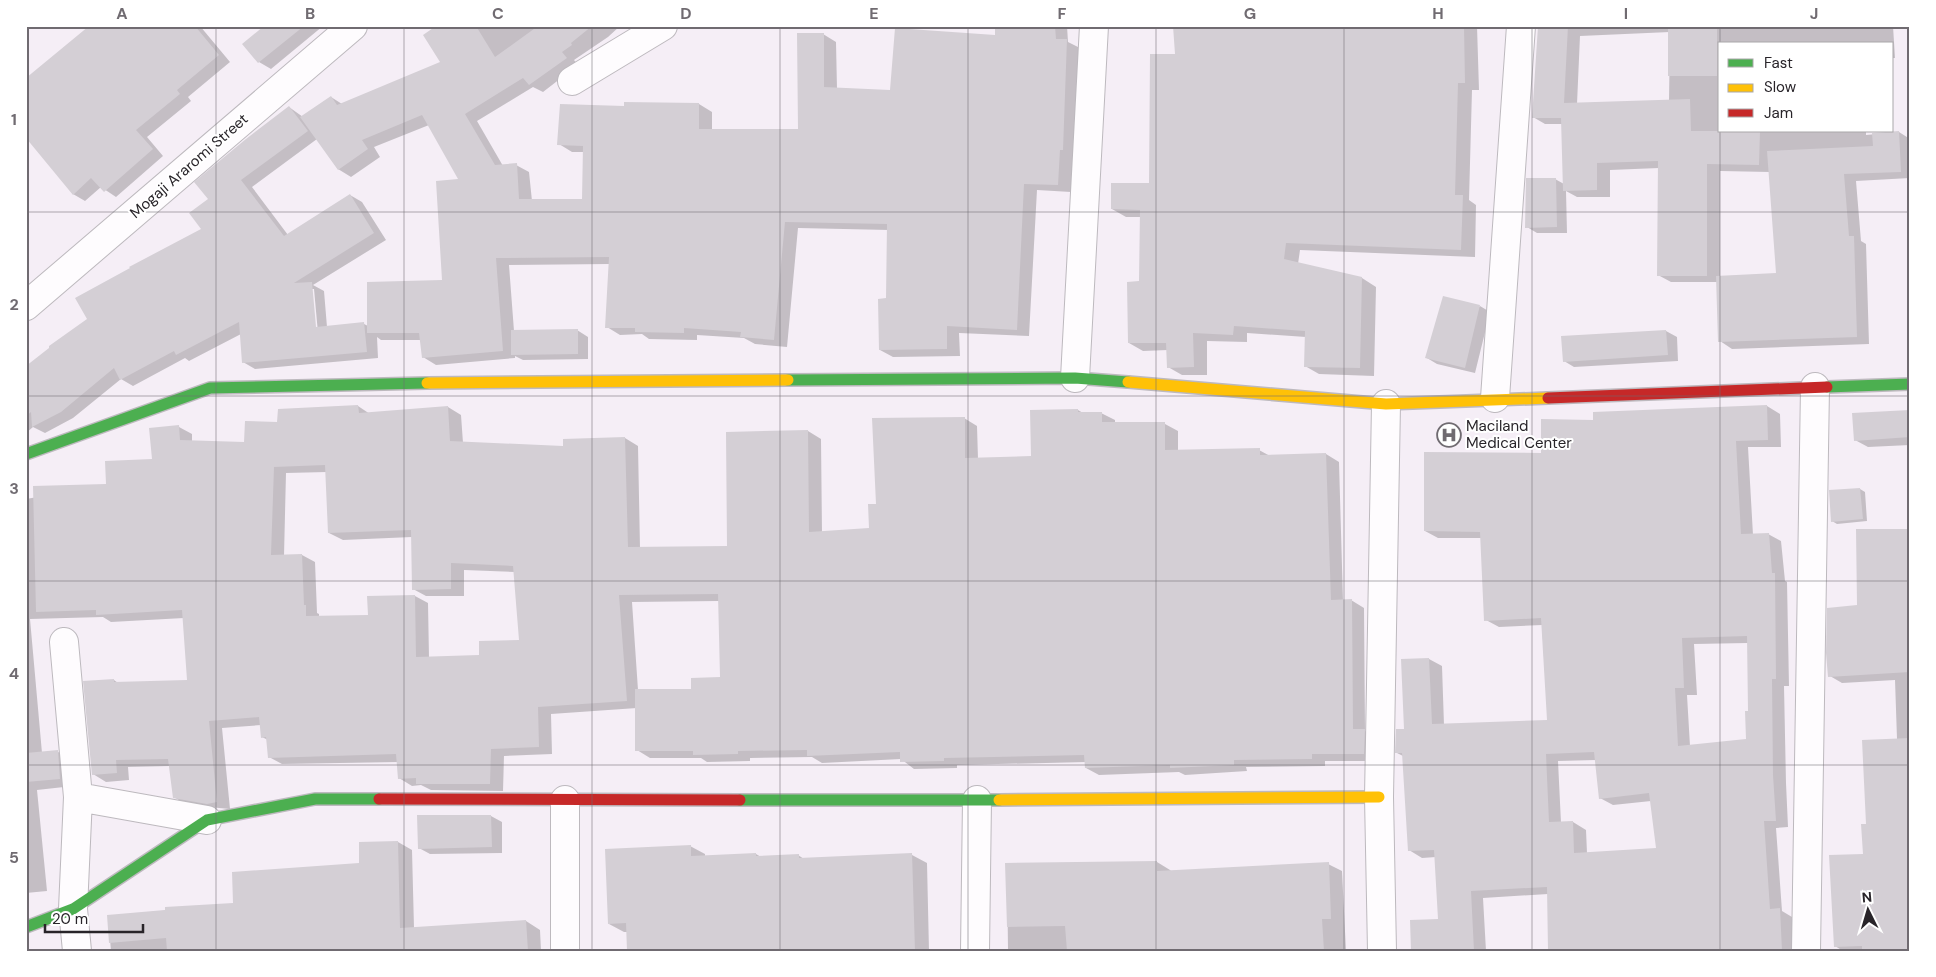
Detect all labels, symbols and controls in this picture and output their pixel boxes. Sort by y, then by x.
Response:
text: A [116,3,128,24]
text: B [305,3,315,24]
text: C [492,3,504,24]
text: D [680,3,692,24]
text: E [869,3,879,24]
text: F [1058,3,1067,24]
text: G [1244,3,1256,24]
text: H [1432,3,1444,24]
text: I [1624,3,1628,24]
text: J [1810,3,1818,24]
legend [1718,42,1894,132]
text: Fast [1764,53,1793,73]
text: Slow [1764,77,1797,97]
text: Jam [1764,103,1793,123]
text: 1 [11,109,17,130]
street label: Mogaji Araromi Street [126,109,252,223]
text: 2 [9,294,19,315]
place label: Maciland Medical Center [1466,416,1572,453]
hospital icon: Maciland Medical Center [1436,422,1462,448]
text: 3 [9,478,19,499]
text: 4 [9,663,19,684]
text: 5 [9,847,19,868]
north arrow [1844,884,1894,934]
text: N [1861,888,1873,906]
scale bar [45,902,142,934]
text: 20 m [52,909,88,929]

